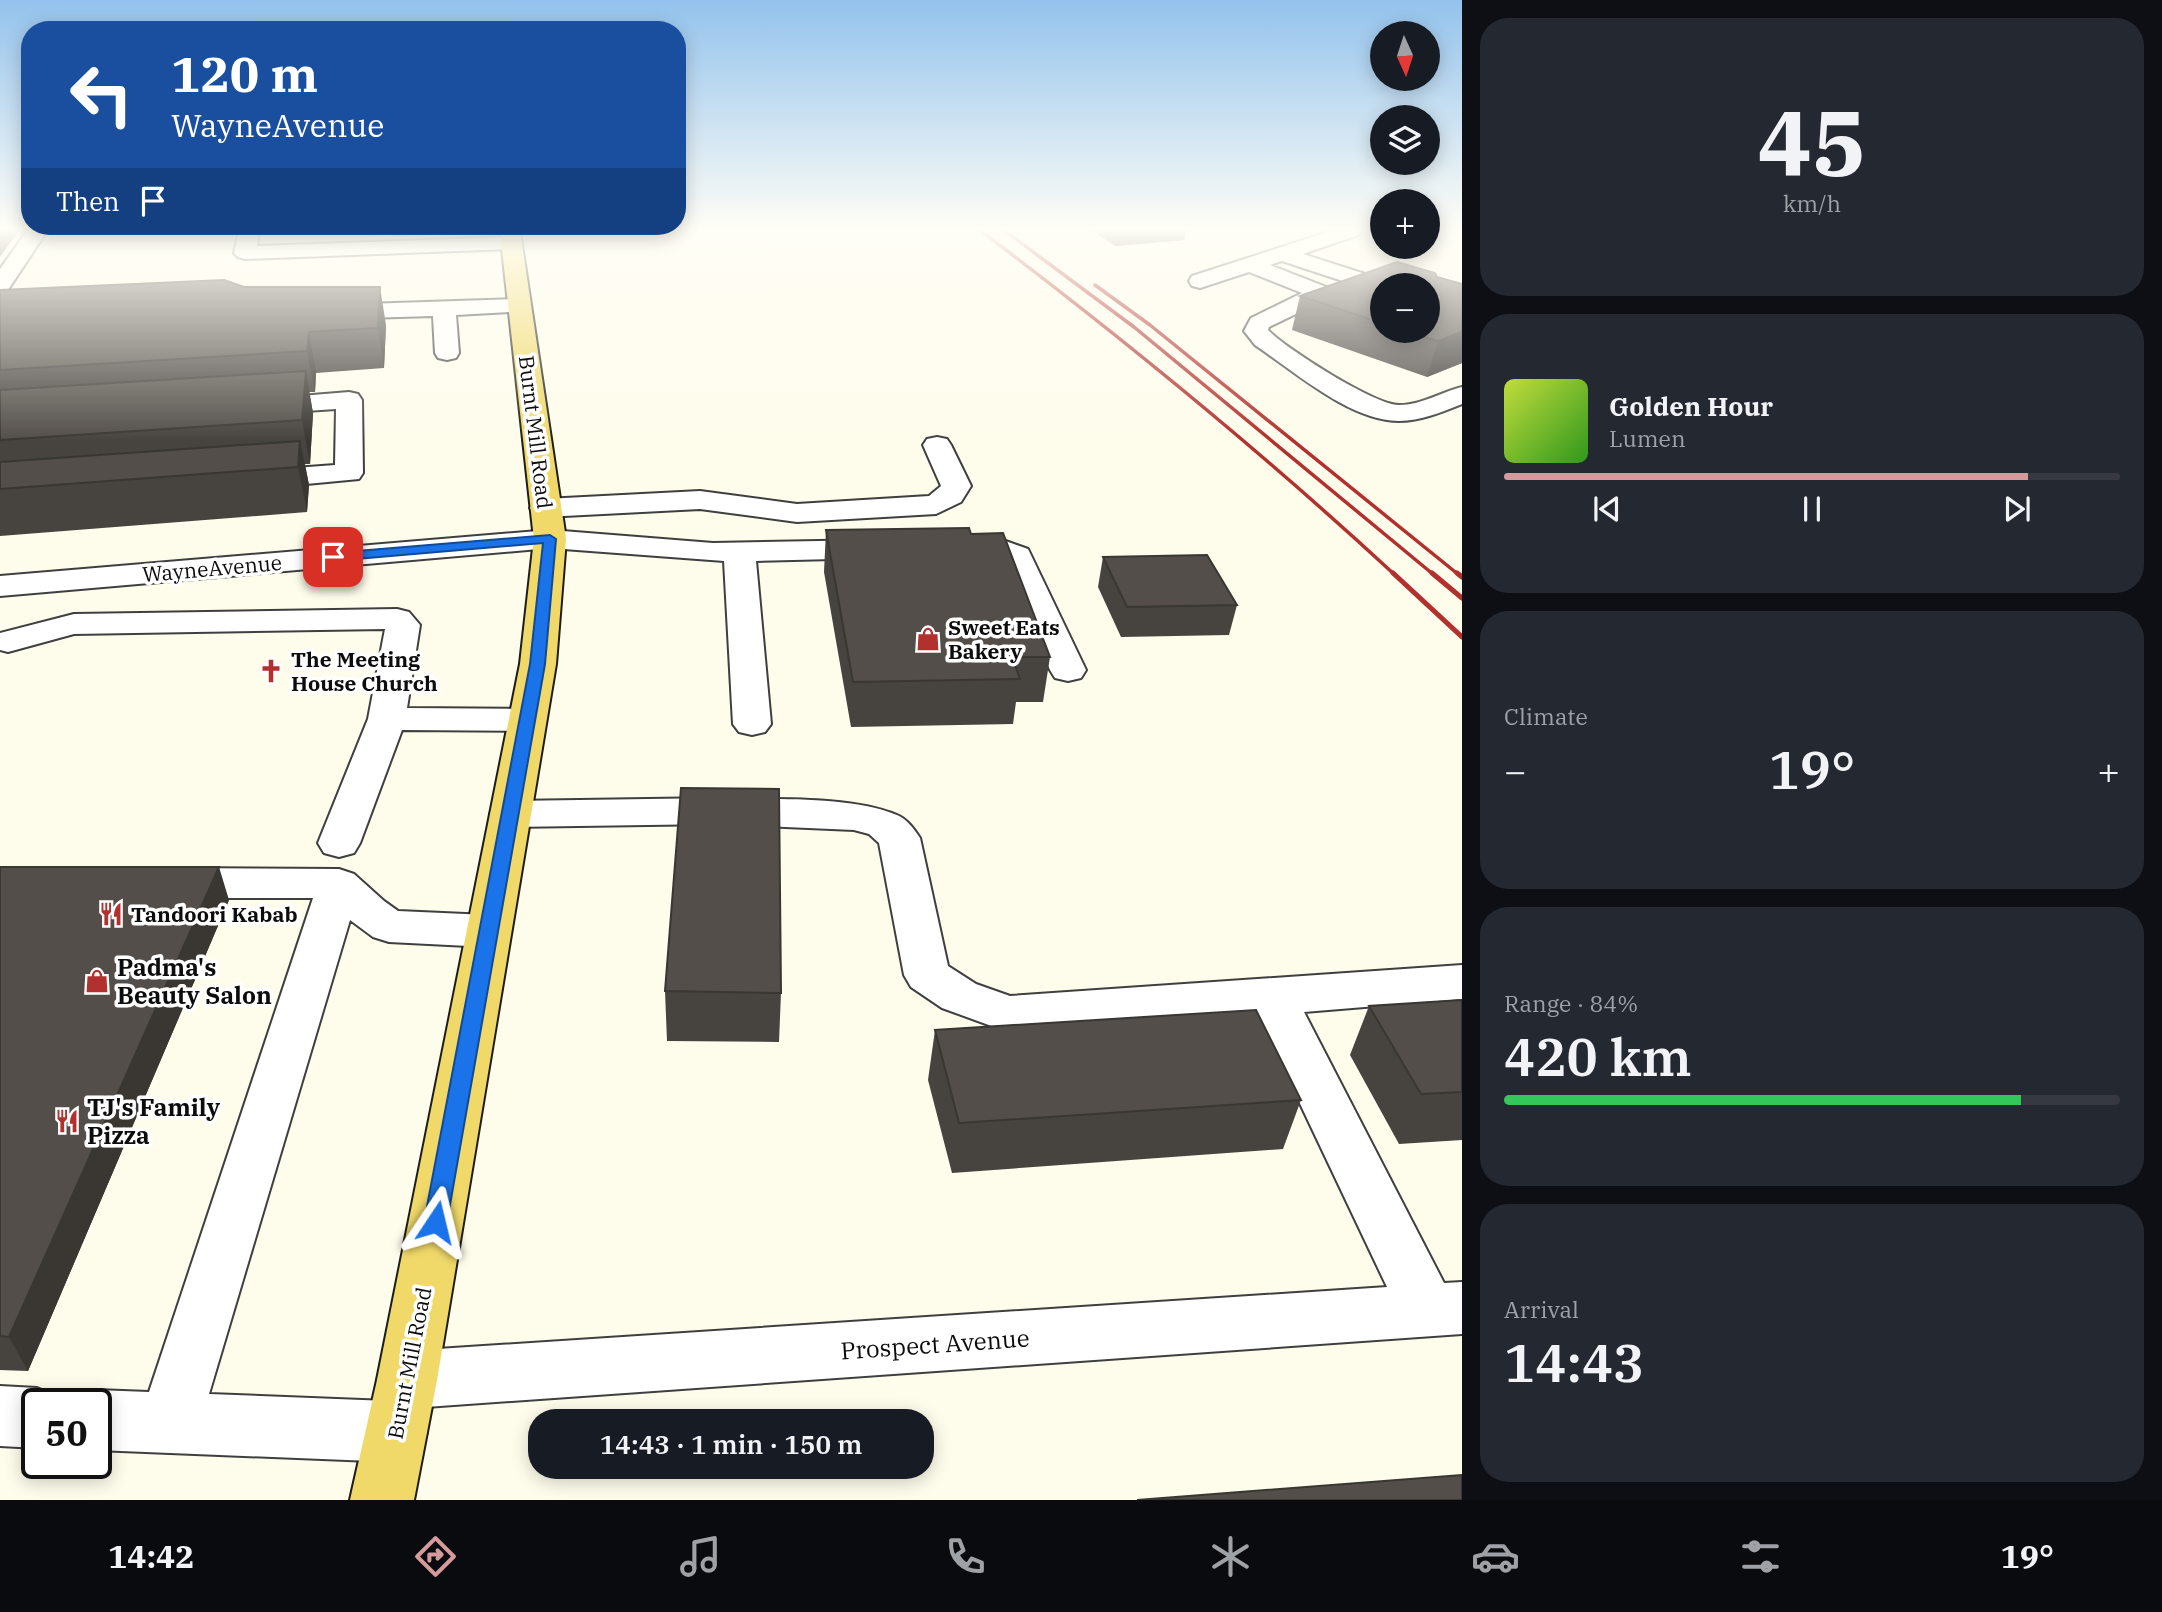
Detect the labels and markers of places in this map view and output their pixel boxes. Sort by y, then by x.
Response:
pin [303,527,363,587]
place label: Sweet Eats Bakery [948,613,1060,665]
shop icon: Sweet Eats Bakery [914,625,942,653]
place label: The Meeting House Church [291,645,438,697]
church icon: The Meeting House Church [257,657,285,685]
restaurant icon: Tandoori Kabab [97,900,125,928]
place label: Tandoori Kabab [131,900,298,928]
place label: Padma's Beauty Salon [117,951,272,1011]
shop icon: Padma's Beauty Salon [83,967,111,995]
place label: TJ's Family Pizza [87,1091,221,1151]
restaurant icon: TJ's Family Pizza [53,1107,81,1135]

